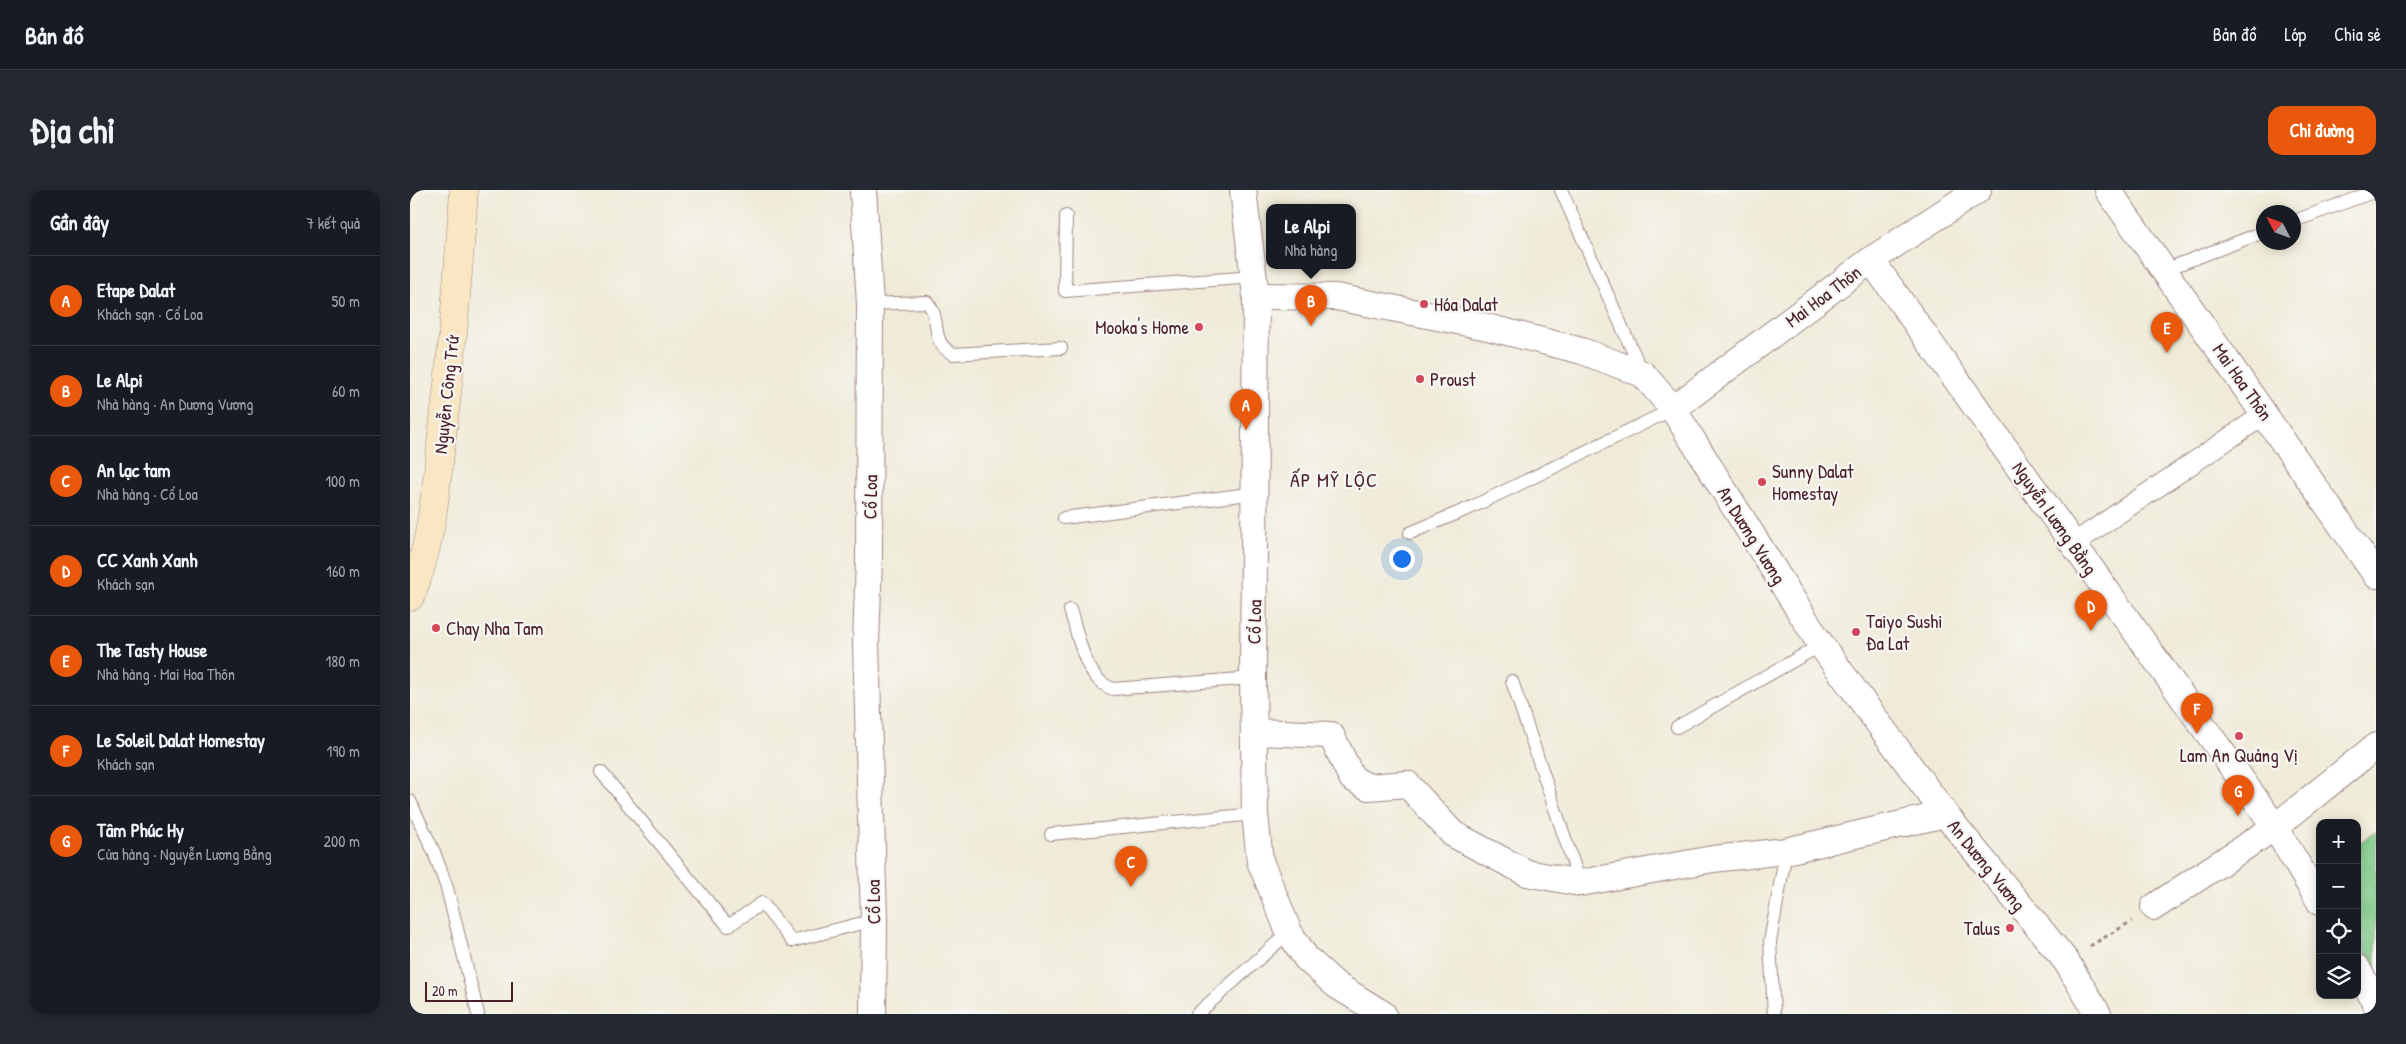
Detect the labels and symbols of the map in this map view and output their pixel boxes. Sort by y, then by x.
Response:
north arrow [2256,205,2301,250]
street label: Mai Hoa Thôn [1780,259,1866,333]
pin: B [1295,285,1327,326]
place label: Hóa Dalat [1434,291,1498,317]
marker: Hóa Dalat [1418,298,1430,310]
pin: E [2151,312,2183,353]
place label: Mooka's Home [1095,314,1189,340]
marker: Mooka's Home [1193,321,1205,333]
street label: Nguyễn Công Trứ [427,334,465,455]
street label: Mai Hoa Thôn [2207,338,2279,426]
place label: Proust [1430,366,1476,392]
marker: Proust [1414,373,1426,385]
pin: A [1230,389,1262,430]
street label: Nguyễn Lương Bằng [2006,456,2104,580]
place label: Sunny Dalat Homestay [1772,458,1854,506]
district label: ẤP MỸ LỘC [1290,466,1378,493]
street label: Cổ Loa [857,474,883,520]
marker: Sunny Dalat Homestay [1756,476,1768,488]
street label: An Dương Vương [1712,481,1792,589]
your location [1389,546,1415,572]
pin: D [2075,590,2107,631]
street label: Cổ Loa [1241,599,1267,645]
place label: Taiyo Sushi Đa Lat [1866,608,1943,656]
place label: Chay Nha Tam [446,615,543,641]
marker: Chay Nha Tam [430,622,442,634]
marker: Taiyo Sushi Đa Lat [1850,626,1862,638]
pin: F [2181,693,2213,734]
marker: Lam An Quảng Vị [2233,730,2245,742]
place label: Lam An Quảng Vị [2180,742,2298,768]
pin: G [2222,775,2254,816]
street label: An Dương Vương [1942,814,2032,916]
pin: C [1115,846,1147,887]
street label: Cổ Loa [860,879,886,925]
place label: Talus [1964,915,2000,941]
marker: Talus [2004,922,2016,934]
scale bar [425,979,512,1002]

